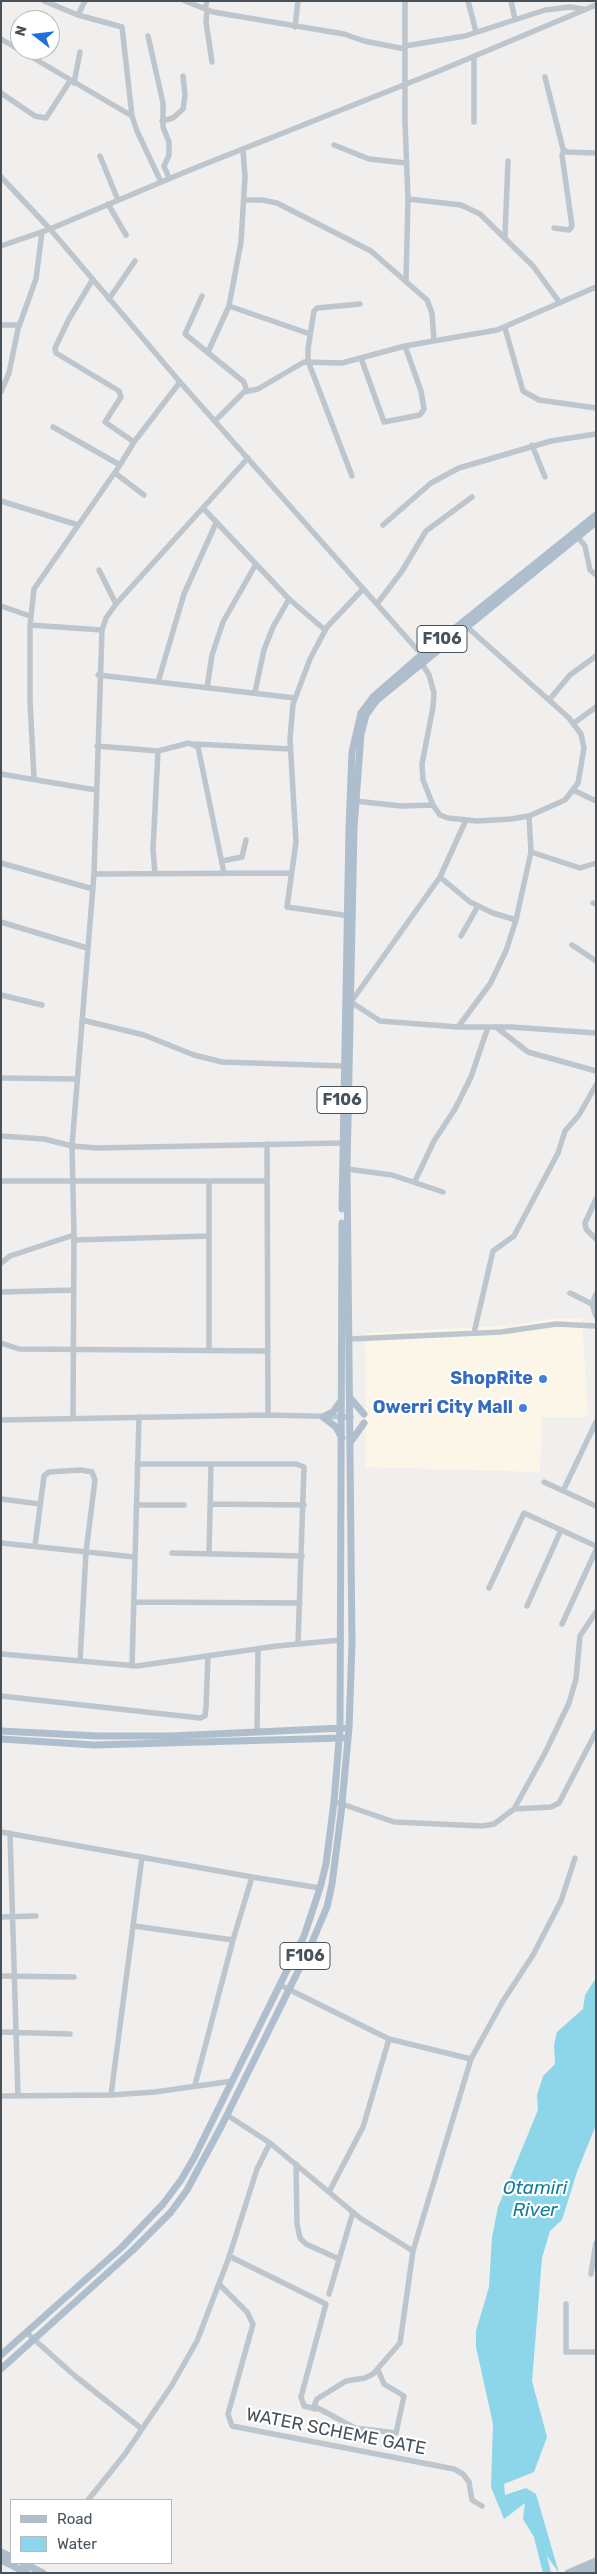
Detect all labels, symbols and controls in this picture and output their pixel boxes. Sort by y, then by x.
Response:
north arrow [10,10,60,60]
text: N [11,24,31,38]
road number: F106 [417,626,467,652]
road number: F106 [317,1086,367,1114]
place label: ShopRite [450,1368,533,1390]
marker: ShopRite [537,1373,549,1385]
place label: Owerri City Mall [373,1397,513,1419]
marker: Owerri City Mall [517,1402,529,1414]
road number: F106 [280,1942,330,1970]
water label: Otamiri River [503,2178,567,2222]
street label: WATER SCHEME GATE [244,2404,428,2460]
legend [10,2499,172,2564]
text: Road [57,2510,93,2528]
text: Water [57,2535,97,2553]

